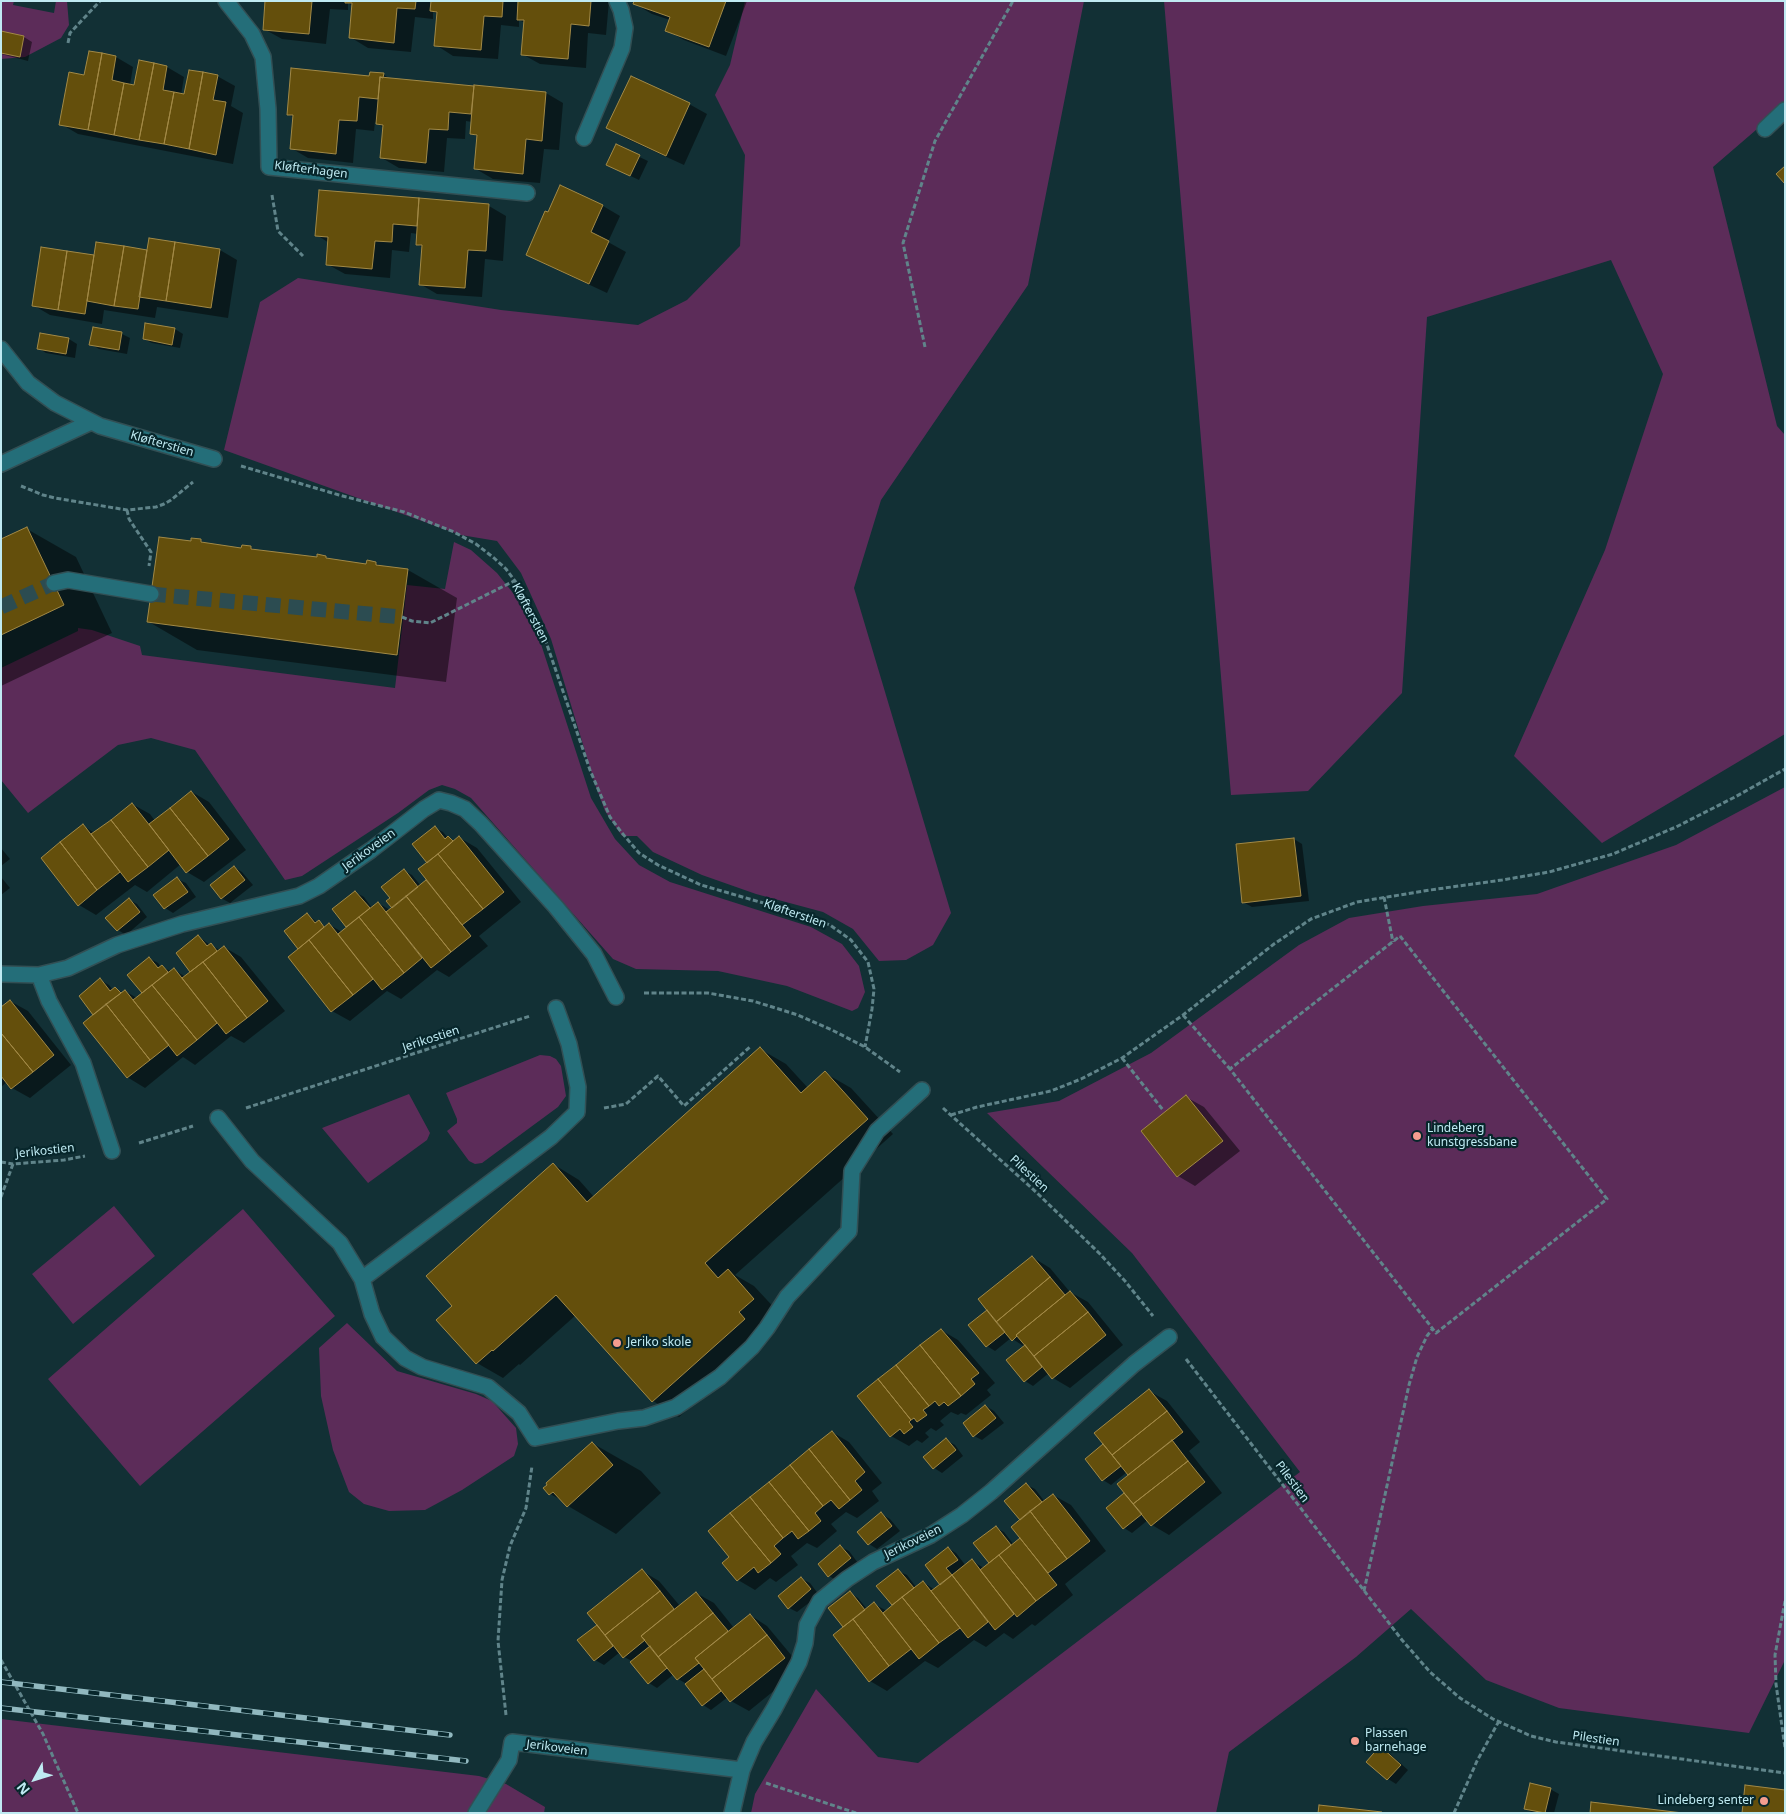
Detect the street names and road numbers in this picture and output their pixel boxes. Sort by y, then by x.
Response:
street label: Kløfterhagen [274,158,348,182]
street label: Kløfterstien [129,428,195,460]
street label: Kløfterstien [508,581,552,645]
street label: Jerikoveien [340,826,398,874]
street label: Kløfterstien [762,897,828,931]
street label: Jerikostien [401,1023,461,1055]
street label: Jerikostien [15,1141,75,1161]
street label: Pilestien [1007,1153,1051,1195]
street label: Pilestien [1272,1459,1312,1505]
street label: Jerikoveien [882,1522,944,1562]
street label: Pilestien [1571,1729,1621,1749]
street label: Jerikoveien [526,1737,588,1759]

